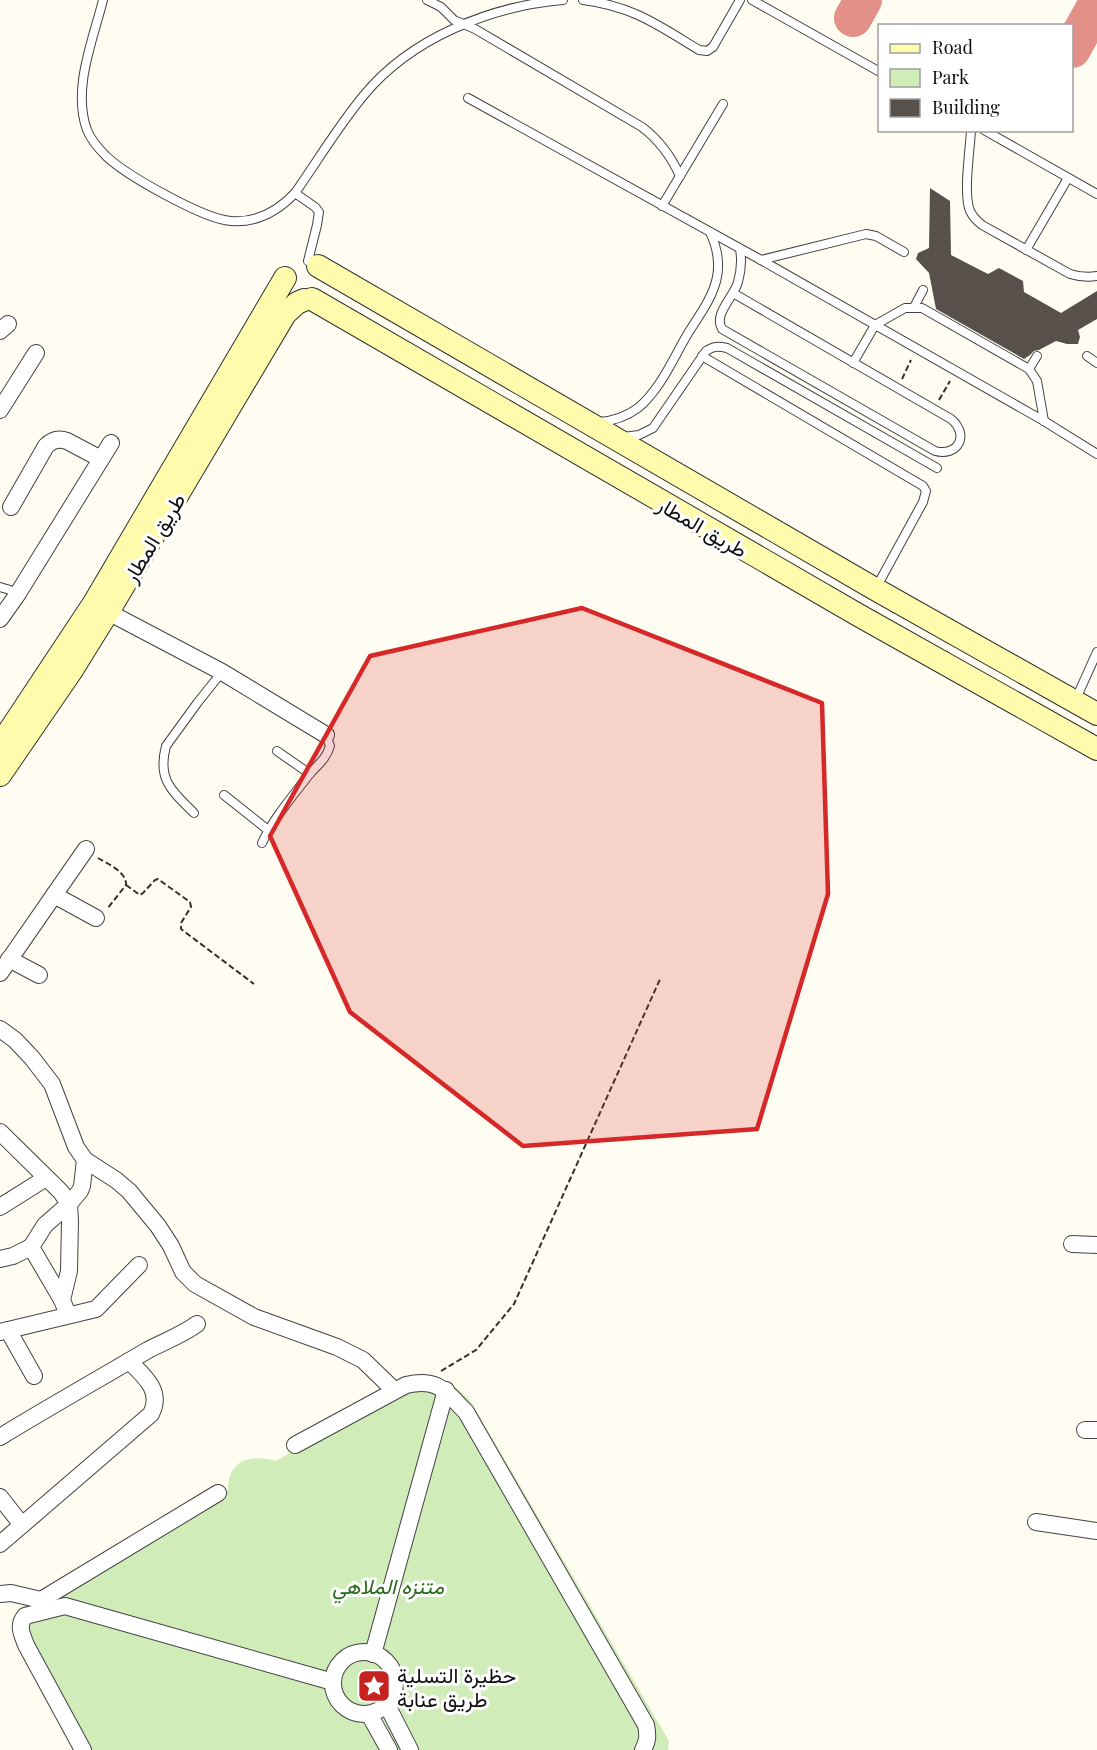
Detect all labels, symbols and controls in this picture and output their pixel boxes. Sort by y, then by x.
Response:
legend [878,24,1073,132]
text: Road [932,35,973,59]
text: Park [932,65,969,89]
text: Building [932,95,1000,119]
street label: طريق المطار [115,487,192,588]
street label: طريق المطار [652,488,753,564]
park label: متنزه الملاهي [332,1571,445,1604]
place label: حظيرة التسلية طريق عنابة [397,1660,516,1713]
place icon: حظيرة التسلية طريق عنابة [356,1668,392,1704]

